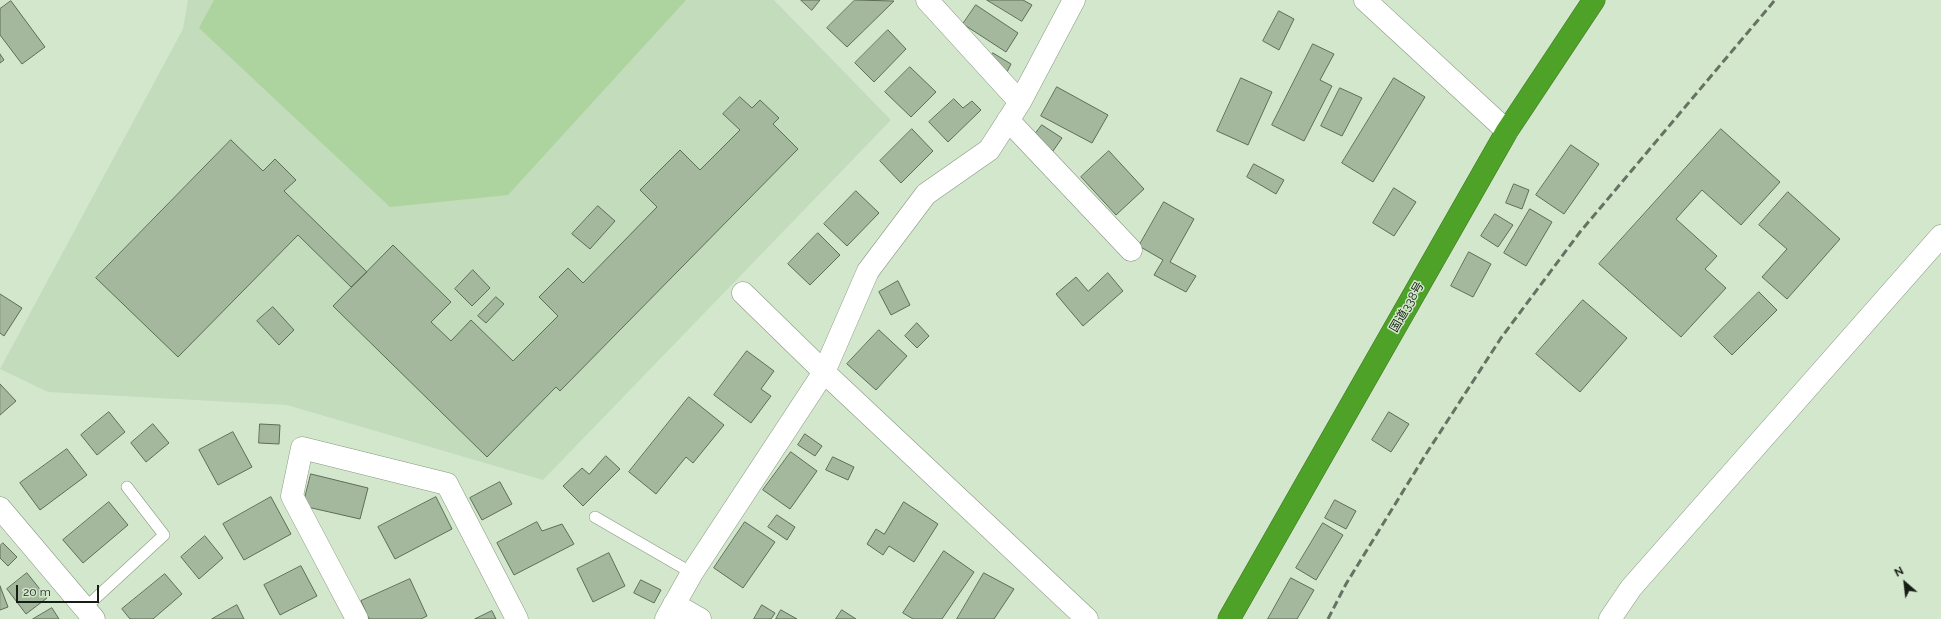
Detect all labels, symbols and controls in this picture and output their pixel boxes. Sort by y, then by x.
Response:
street label: 国道338号 [1387,279,1427,335]
north arrow [1885,563,1925,603]
text: N [1892,564,1906,580]
scale bar [18,577,101,603]
text: 20 m [23,585,51,599]

